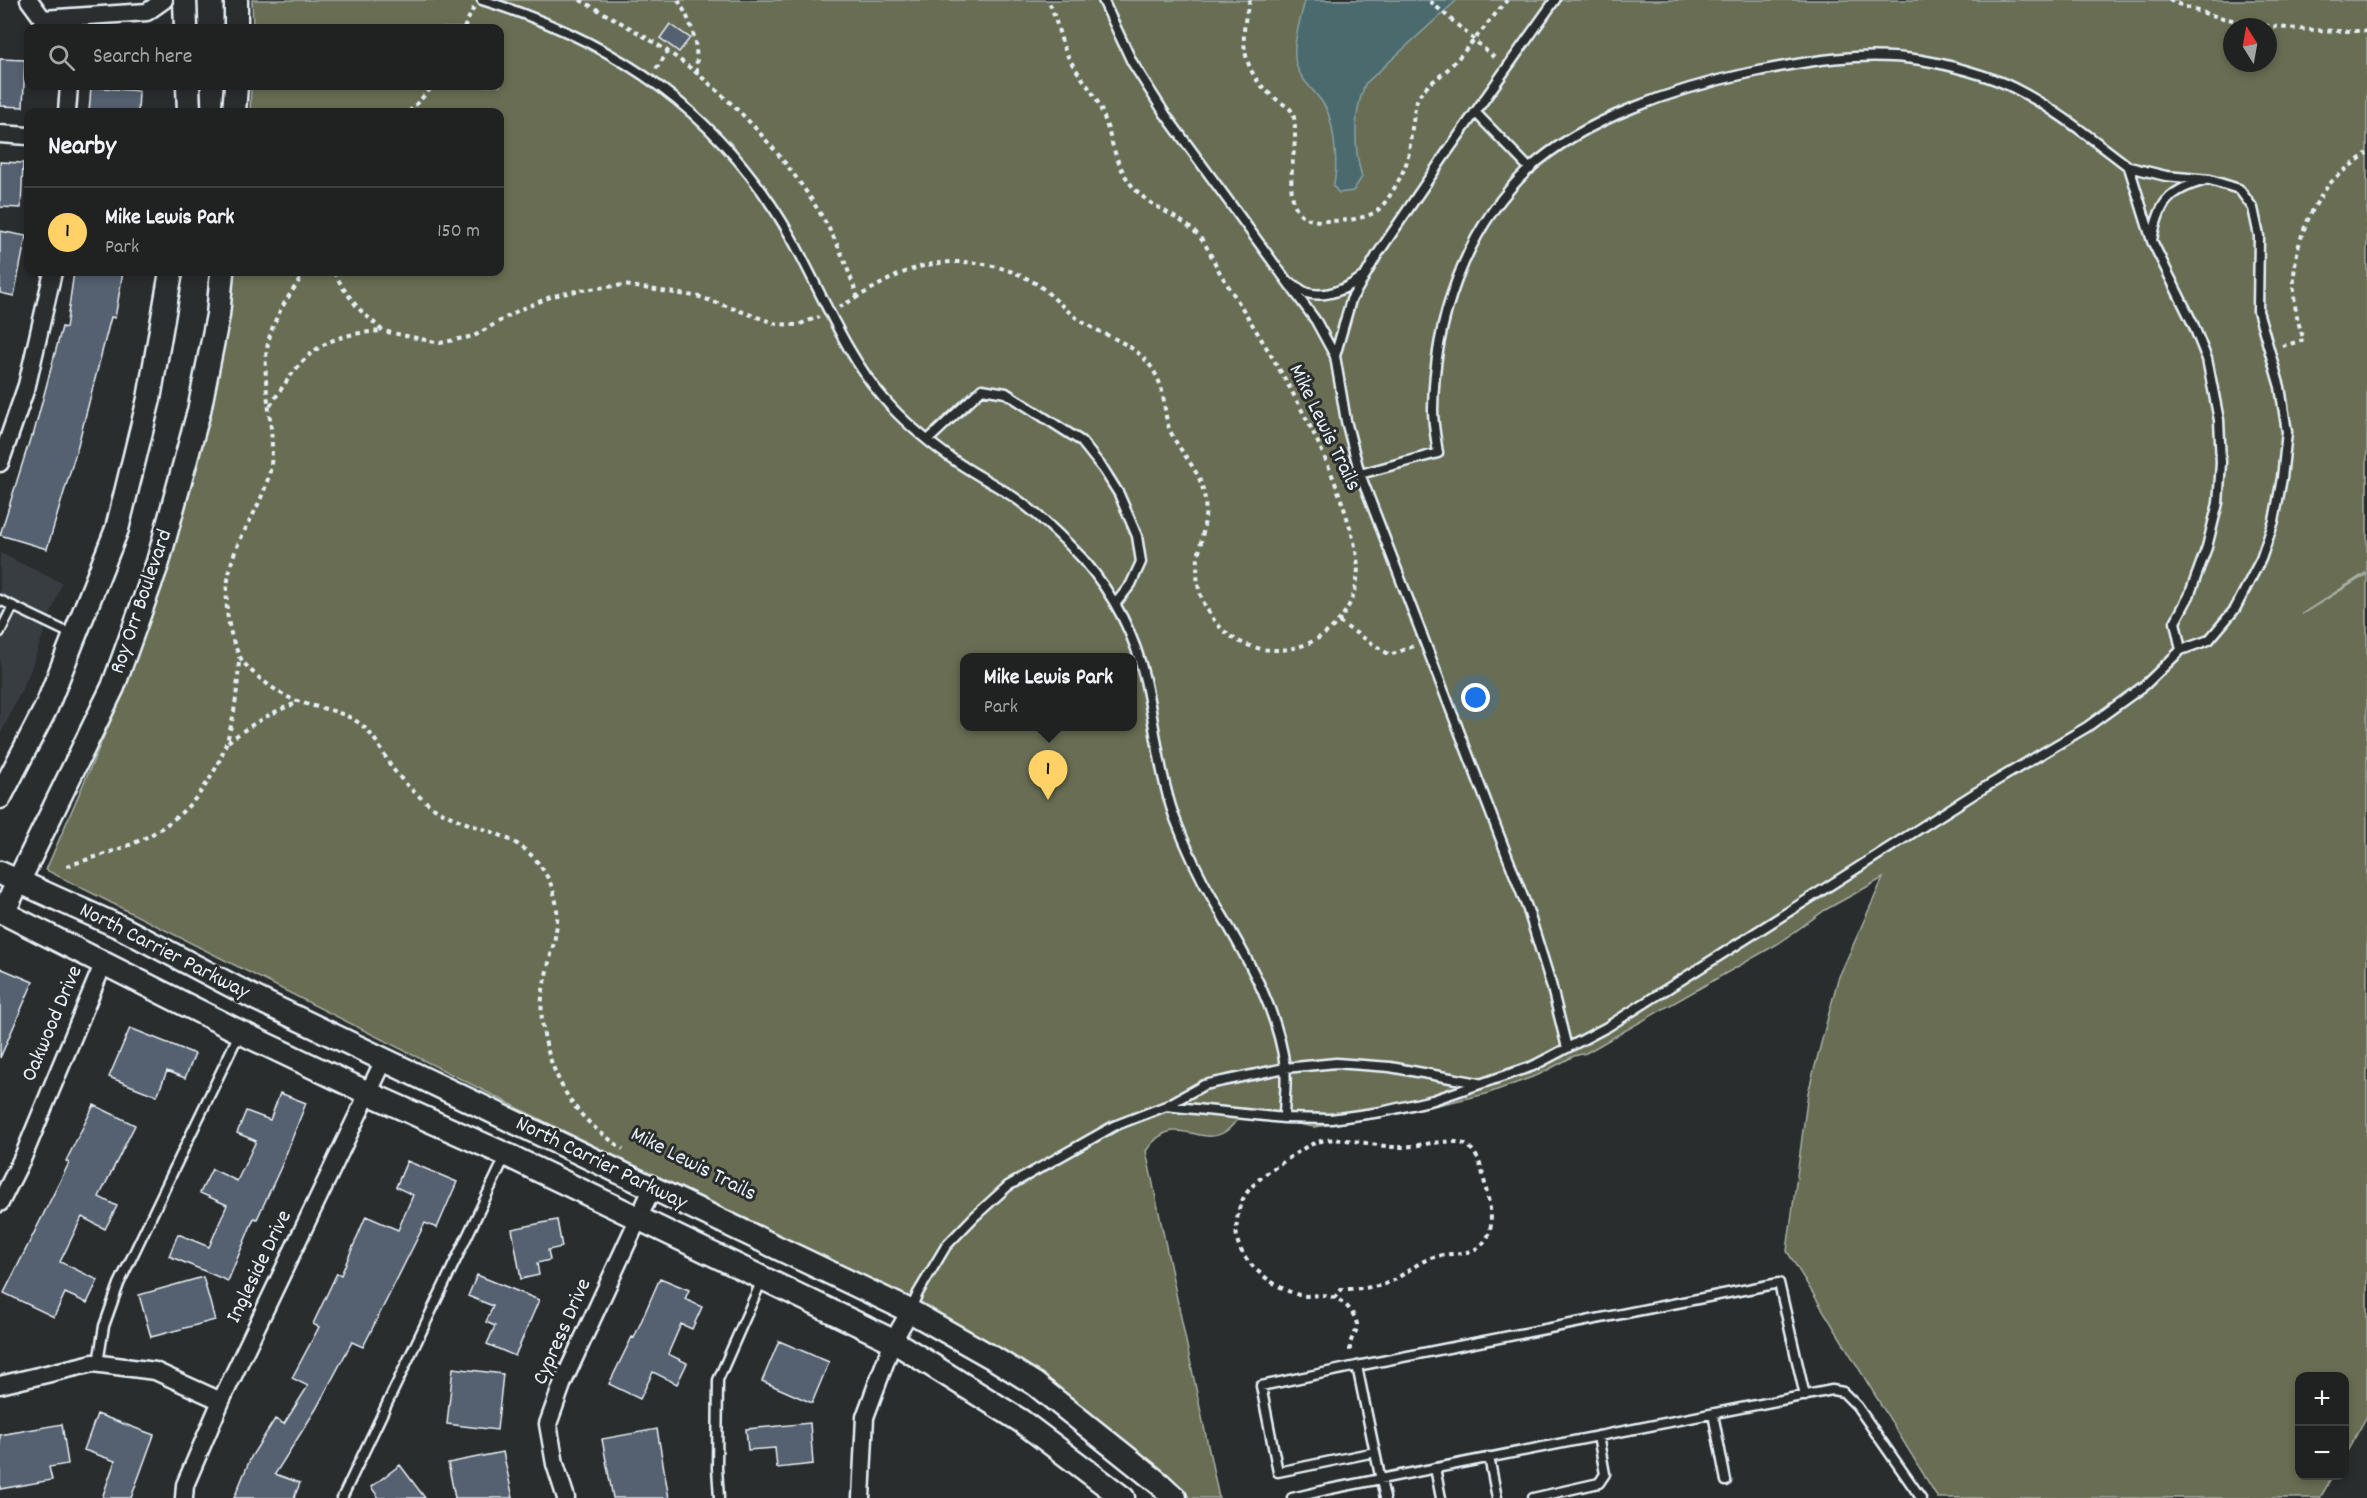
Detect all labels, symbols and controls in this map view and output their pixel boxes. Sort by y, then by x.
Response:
north arrow [2223,18,2277,72]
search box [24,24,504,90]
icon: search [45,41,78,74]
text: Search here [93,42,192,73]
text: Nearby [48,129,116,166]
text: Mike Lewis Park [105,203,234,234]
text: 1 [65,218,70,246]
text: 150 m [437,218,480,246]
text: Park [105,234,139,262]
street label: Mike Lewis Trails [1280,359,1368,497]
street label: Roy Orr Boulevard [103,526,181,678]
popup [960,653,1137,731]
text: Mike Lewis Park [984,663,1113,694]
your location [1461,683,1490,712]
text: Park [984,694,1018,722]
pin: 1 [1028,750,1068,800]
street label: North Carrier Parkway [73,896,255,1009]
street label: Oakwood Drive [15,961,91,1087]
street label: North Carrier Parkway [510,1109,693,1219]
street label: Mike Lewis Trails [625,1120,761,1210]
street label: Ingleside Drive [219,1205,301,1329]
street label: Cypress Drive [526,1274,600,1390]
map controls [2295,1372,2349,1480]
button: + [2295,1372,2349,1426]
button: − [2295,1426,2349,1480]

